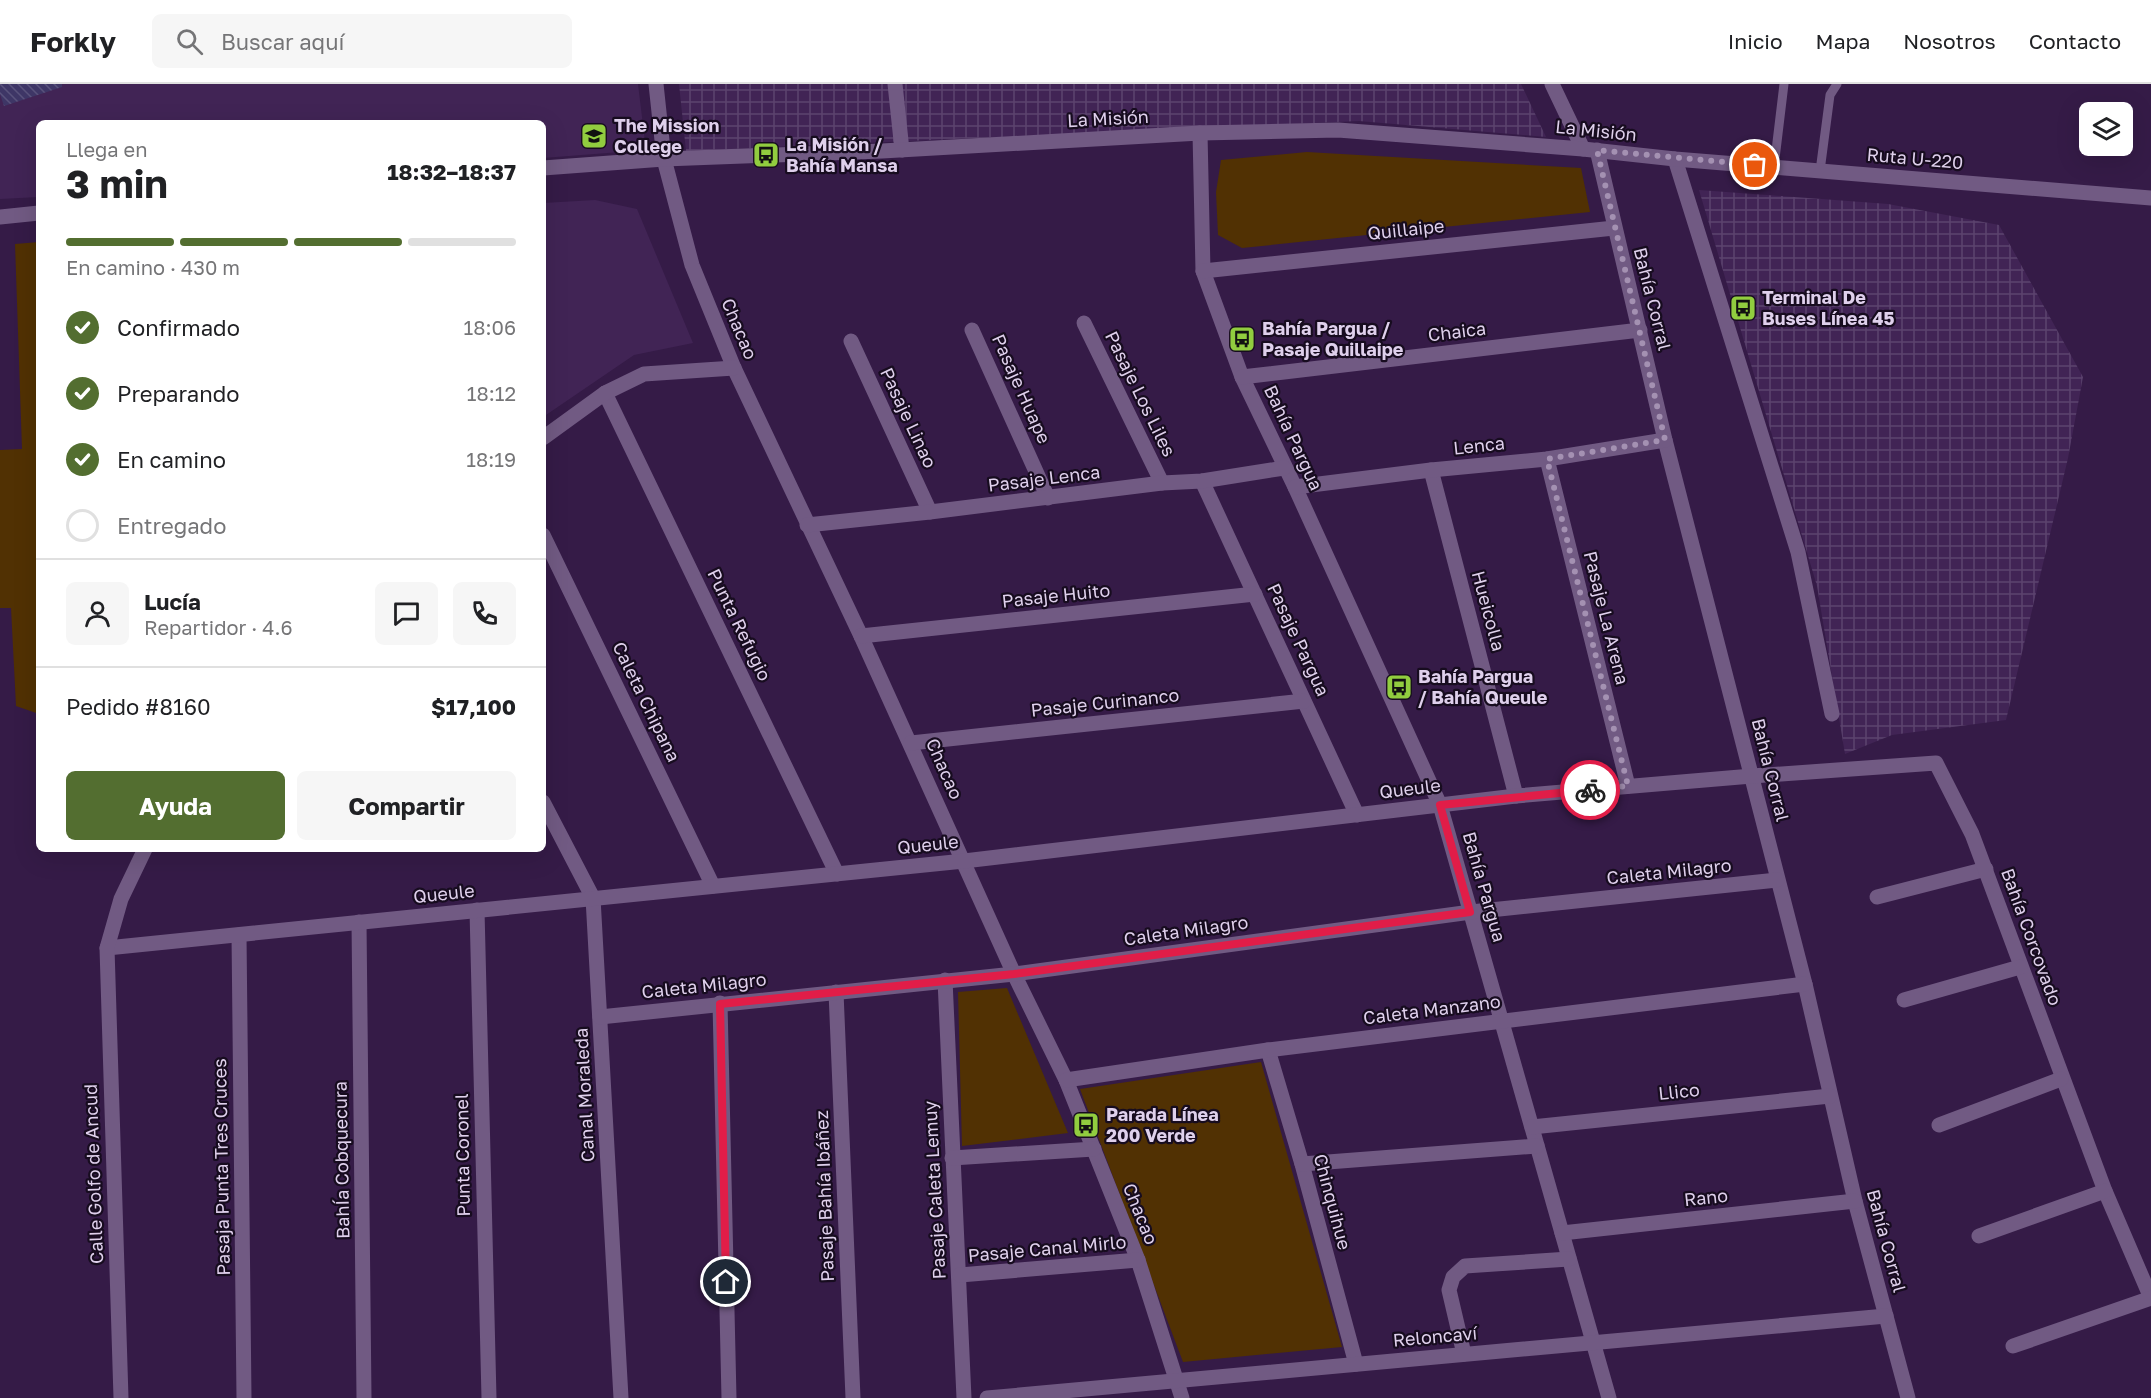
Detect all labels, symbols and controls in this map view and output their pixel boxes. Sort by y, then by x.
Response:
search box [152,14,572,68]
text: Forkly [30,25,116,58]
icon: search [173,25,206,58]
text: Buscar aquí [221,28,344,55]
text: Inicio [1728,28,1783,54]
text: Mapa [1816,28,1870,54]
text: Nosotros [1903,28,1996,54]
text: Contacto [2029,28,2121,54]
map controls [2079,102,2133,156]
button: layers [2079,102,2133,156]
street label: La Misión [1067,105,1149,131]
place label: The Mission College [614,114,720,157]
street label: La Misión [1554,115,1638,145]
school or university icon: The Mission College [579,121,609,151]
place label: La Misión / Bahía Mansa [786,133,898,176]
text: Llega en [66,137,148,161]
pin [1729,139,1780,190]
bus stop icon: La Misión / Bahía Mansa [751,140,781,170]
street label: Ruta U-220 [1866,143,1964,173]
icon: bag [1738,148,1771,181]
text: 18:32–18:37 [387,158,516,185]
text: 3 min [66,160,168,207]
street label: Quillaipe [1366,214,1445,244]
street label: Bahía Corral [1630,245,1676,353]
text: En camino · 430 m [66,255,240,279]
place label: Terminal De Buses Línea 45 [1762,286,1895,329]
bus stop icon: Terminal De Buses Línea 45 [1728,293,1758,323]
street label: Chacao [717,295,763,362]
icon: check [66,311,99,344]
text: Confirmado [117,314,240,341]
text: 18:06 [464,315,516,339]
place label: Bahía Pargua / Pasaje Quillaipe [1262,317,1404,360]
street label: Chaica [1427,317,1487,345]
bus stop icon: Bahía Pargua / Pasaje Quillaipe [1227,324,1257,354]
street label: Pasaje Los Liles [1101,327,1181,460]
street label: Pasaje Huape [988,330,1056,447]
street label: Pasaje Linao [876,364,942,471]
icon: check [66,377,99,410]
text: Preparando [117,380,240,407]
text: 18:12 [467,381,516,405]
street label: Bahía Pargua [1260,381,1328,494]
street label: Lenca [1452,431,1506,459]
icon: check [66,443,99,476]
text: En camino [117,446,226,473]
text: 18:19 [466,447,516,471]
street label: Pasaje Lenca [987,460,1101,496]
text: Entregado [117,512,226,539]
street label: Pasaje La Arena [1580,549,1634,687]
street label: Punta Refugio [703,565,777,684]
street label: Hueicolla [1468,568,1510,653]
street label: Pasaje Huito [1001,578,1111,612]
street label: Pasaje Pargua [1263,580,1335,700]
button: person [66,582,129,645]
button: chat [375,582,438,645]
button: phone [453,582,516,645]
text: Lucía [144,588,201,615]
text: Repartidor · 4.6 [144,615,293,639]
street label: Caleta Chipana [608,638,685,765]
place label: Bahía Pargua / Bahía Queule [1418,665,1548,708]
bus stop icon: Bahía Pargua / Bahía Queule [1384,672,1414,702]
street label: Pasaje Curinanco [1030,683,1180,721]
text: Pedido #8160 [66,693,211,720]
text: $17,100 [431,693,516,720]
street label: Bahía Corral [1748,716,1794,824]
street label: Chacao [922,735,968,802]
courier [1560,760,1620,820]
button: Ayuda [66,771,285,840]
button: Compartir [297,771,516,840]
street label: Queule [1378,773,1442,803]
icon: bike [1574,774,1607,807]
street label: Bahía Pargua [1459,829,1511,944]
street label: Queule [896,830,960,858]
street label: Caleta Milagro [1605,854,1732,888]
street label: Bahía Corcovado [1997,865,2067,1008]
street label: Queule [412,879,476,907]
street label: Caleta Milagro [1122,910,1249,950]
street label: Caleta Milagro [640,968,767,1002]
street label: Caleta Manzano [1362,990,1502,1028]
street label: Canal Moraleda [569,1027,599,1163]
street label: Pasaja Punta Tres Cruces [208,1058,234,1276]
street label: Llico [1657,1078,1701,1104]
street label: BahÍa Cobquecura [329,1081,353,1239]
street label: Calle Golfo de Ancud [79,1084,107,1264]
street label: Punta Coronel [450,1093,474,1217]
street label: Pasaje Caleta Lemuy [918,1100,950,1280]
place label: Parada Línea 200 Verde [1106,1103,1219,1146]
street label: Pasaje Bahía Ibáñez [810,1110,838,1282]
bus stop icon: Parada Línea 200 Verde [1071,1110,1101,1140]
street label: Chinquihue [1310,1151,1356,1252]
street label: Chacao [1119,1180,1163,1248]
street label: Rano [1683,1184,1729,1210]
street label: Bahía Corral [1863,1187,1911,1295]
street label: Pasaje Canal Mirlo [967,1230,1127,1266]
pin [700,1256,751,1307]
icon: home [709,1265,742,1298]
street label: Reloncaví [1392,1321,1479,1351]

